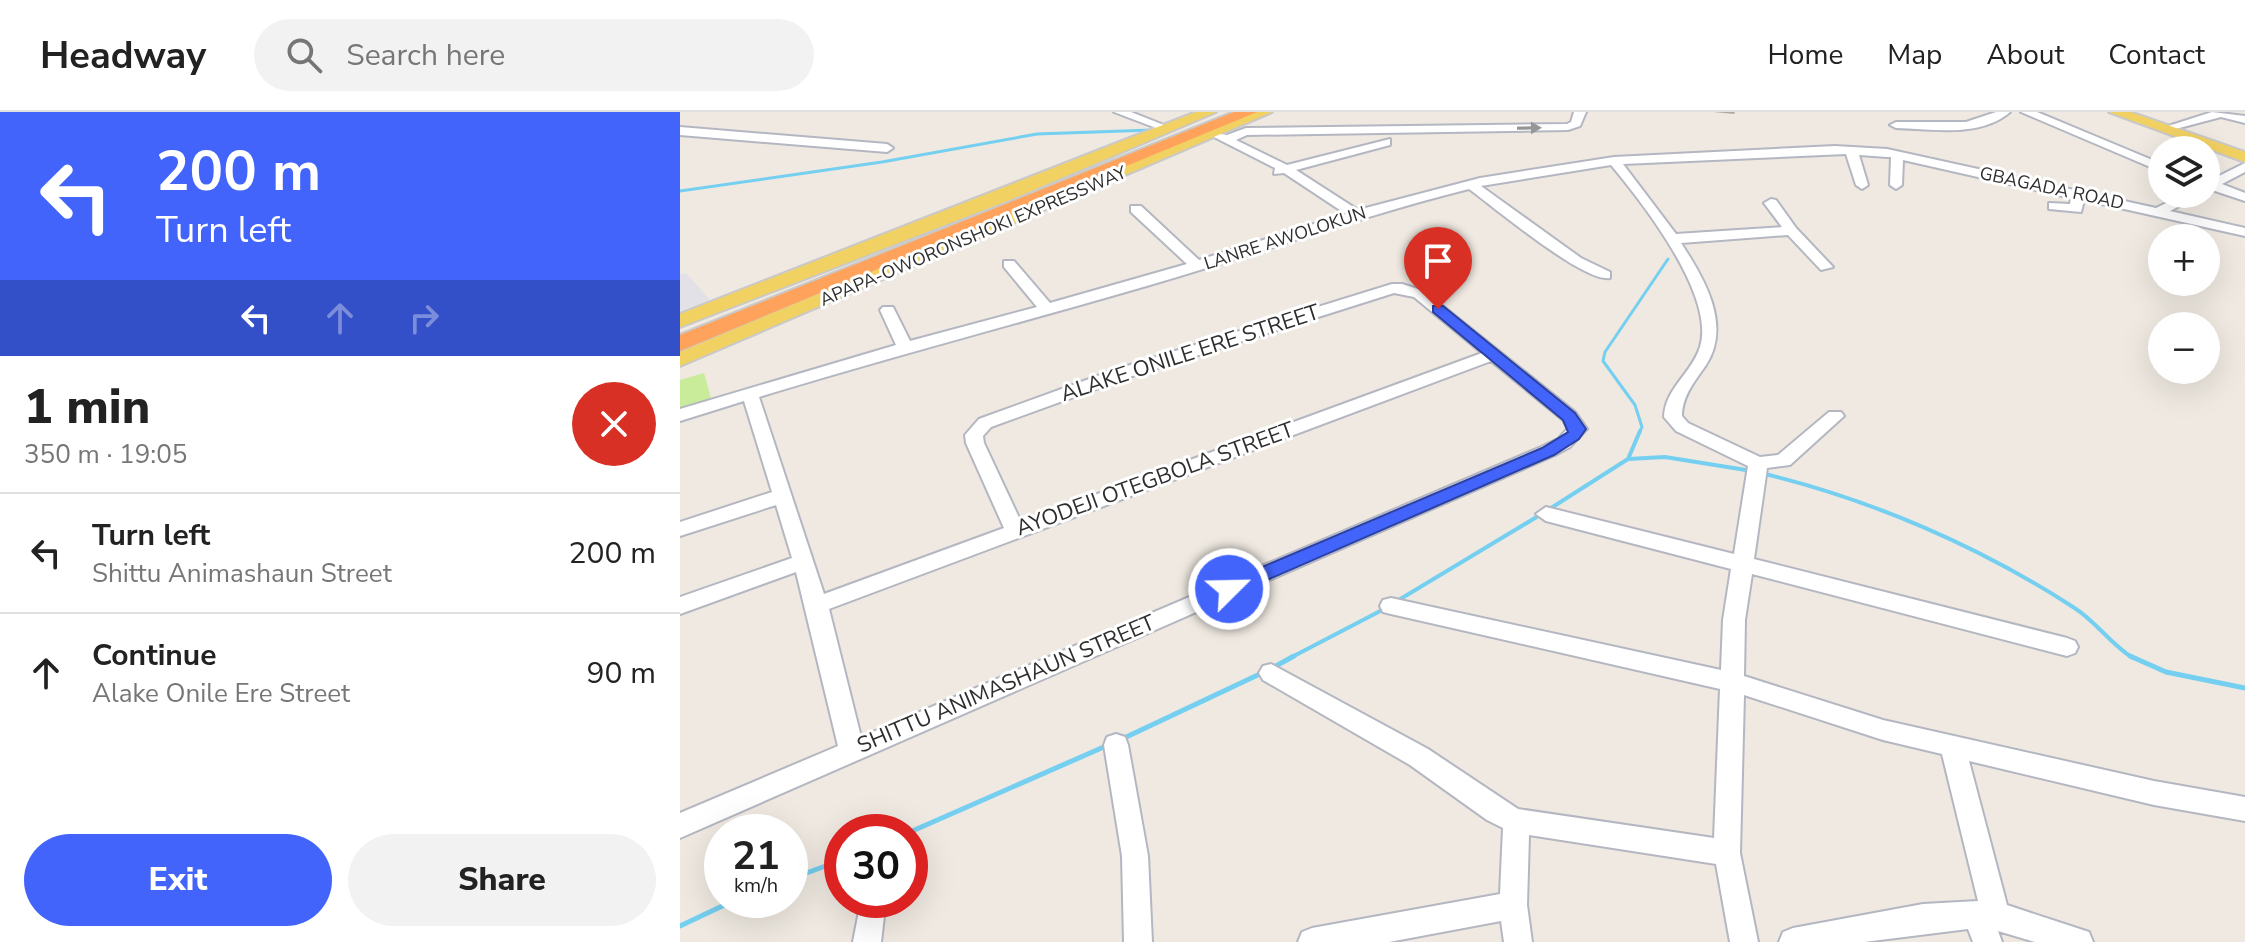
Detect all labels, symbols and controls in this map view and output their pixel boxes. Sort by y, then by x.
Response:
search box [254,19,814,91]
text: Headway [40,30,206,81]
icon: search [282,33,326,77]
text: Search here [346,35,505,76]
text: Home [1768,36,1843,74]
text: Map [1887,36,1942,74]
text: About [1986,36,2064,74]
text: Contact [2108,36,2205,74]
one-way arrow [1517,121,1542,134]
text: 200 m [156,133,321,210]
map controls [2148,136,2220,384]
button: layers [2148,136,2220,208]
icon: left [24,144,128,248]
street label: APAPA-OWORONSHOKI EXPRESSWAY [816,160,1130,312]
street label: GBAGADA ROAD [1978,161,2126,215]
street label: LANRE AWOLOKUN [1201,200,1369,276]
text: Turn left [156,206,291,255]
button: + [2148,224,2220,296]
pin [1404,227,1472,309]
icon: arrive [1416,239,1460,283]
icon: left [234,296,278,340]
icon: ahead [318,296,362,340]
icon: right [402,296,446,340]
street label: ALAKE ONILE ERE STREET [1057,297,1324,409]
button: − [2148,312,2220,384]
text: 1 min [24,374,150,440]
button: close [572,382,656,466]
street label: AYODEJI OTEGBOLA STREET [1012,414,1299,543]
text: 350 m · 19:05 [24,437,187,472]
text: Turn left [92,515,210,556]
icon: left [24,531,68,575]
text: 200 m [569,533,656,574]
position arrow [1187,547,1271,631]
text: Shittu Animashaun Street [92,556,392,591]
street label: SHITTU ANIMASHAUN STREET [852,607,1160,761]
text: Continue [92,635,217,676]
icon: ahead [24,651,68,695]
text: 90 m [587,653,656,694]
text: Alake Onile Ere Street [92,676,350,711]
speed limit sign: 30 [824,814,928,918]
text: 21 [732,829,780,883]
button: Exit [24,834,332,926]
button: Share [348,834,656,926]
text: km/h [734,872,778,899]

